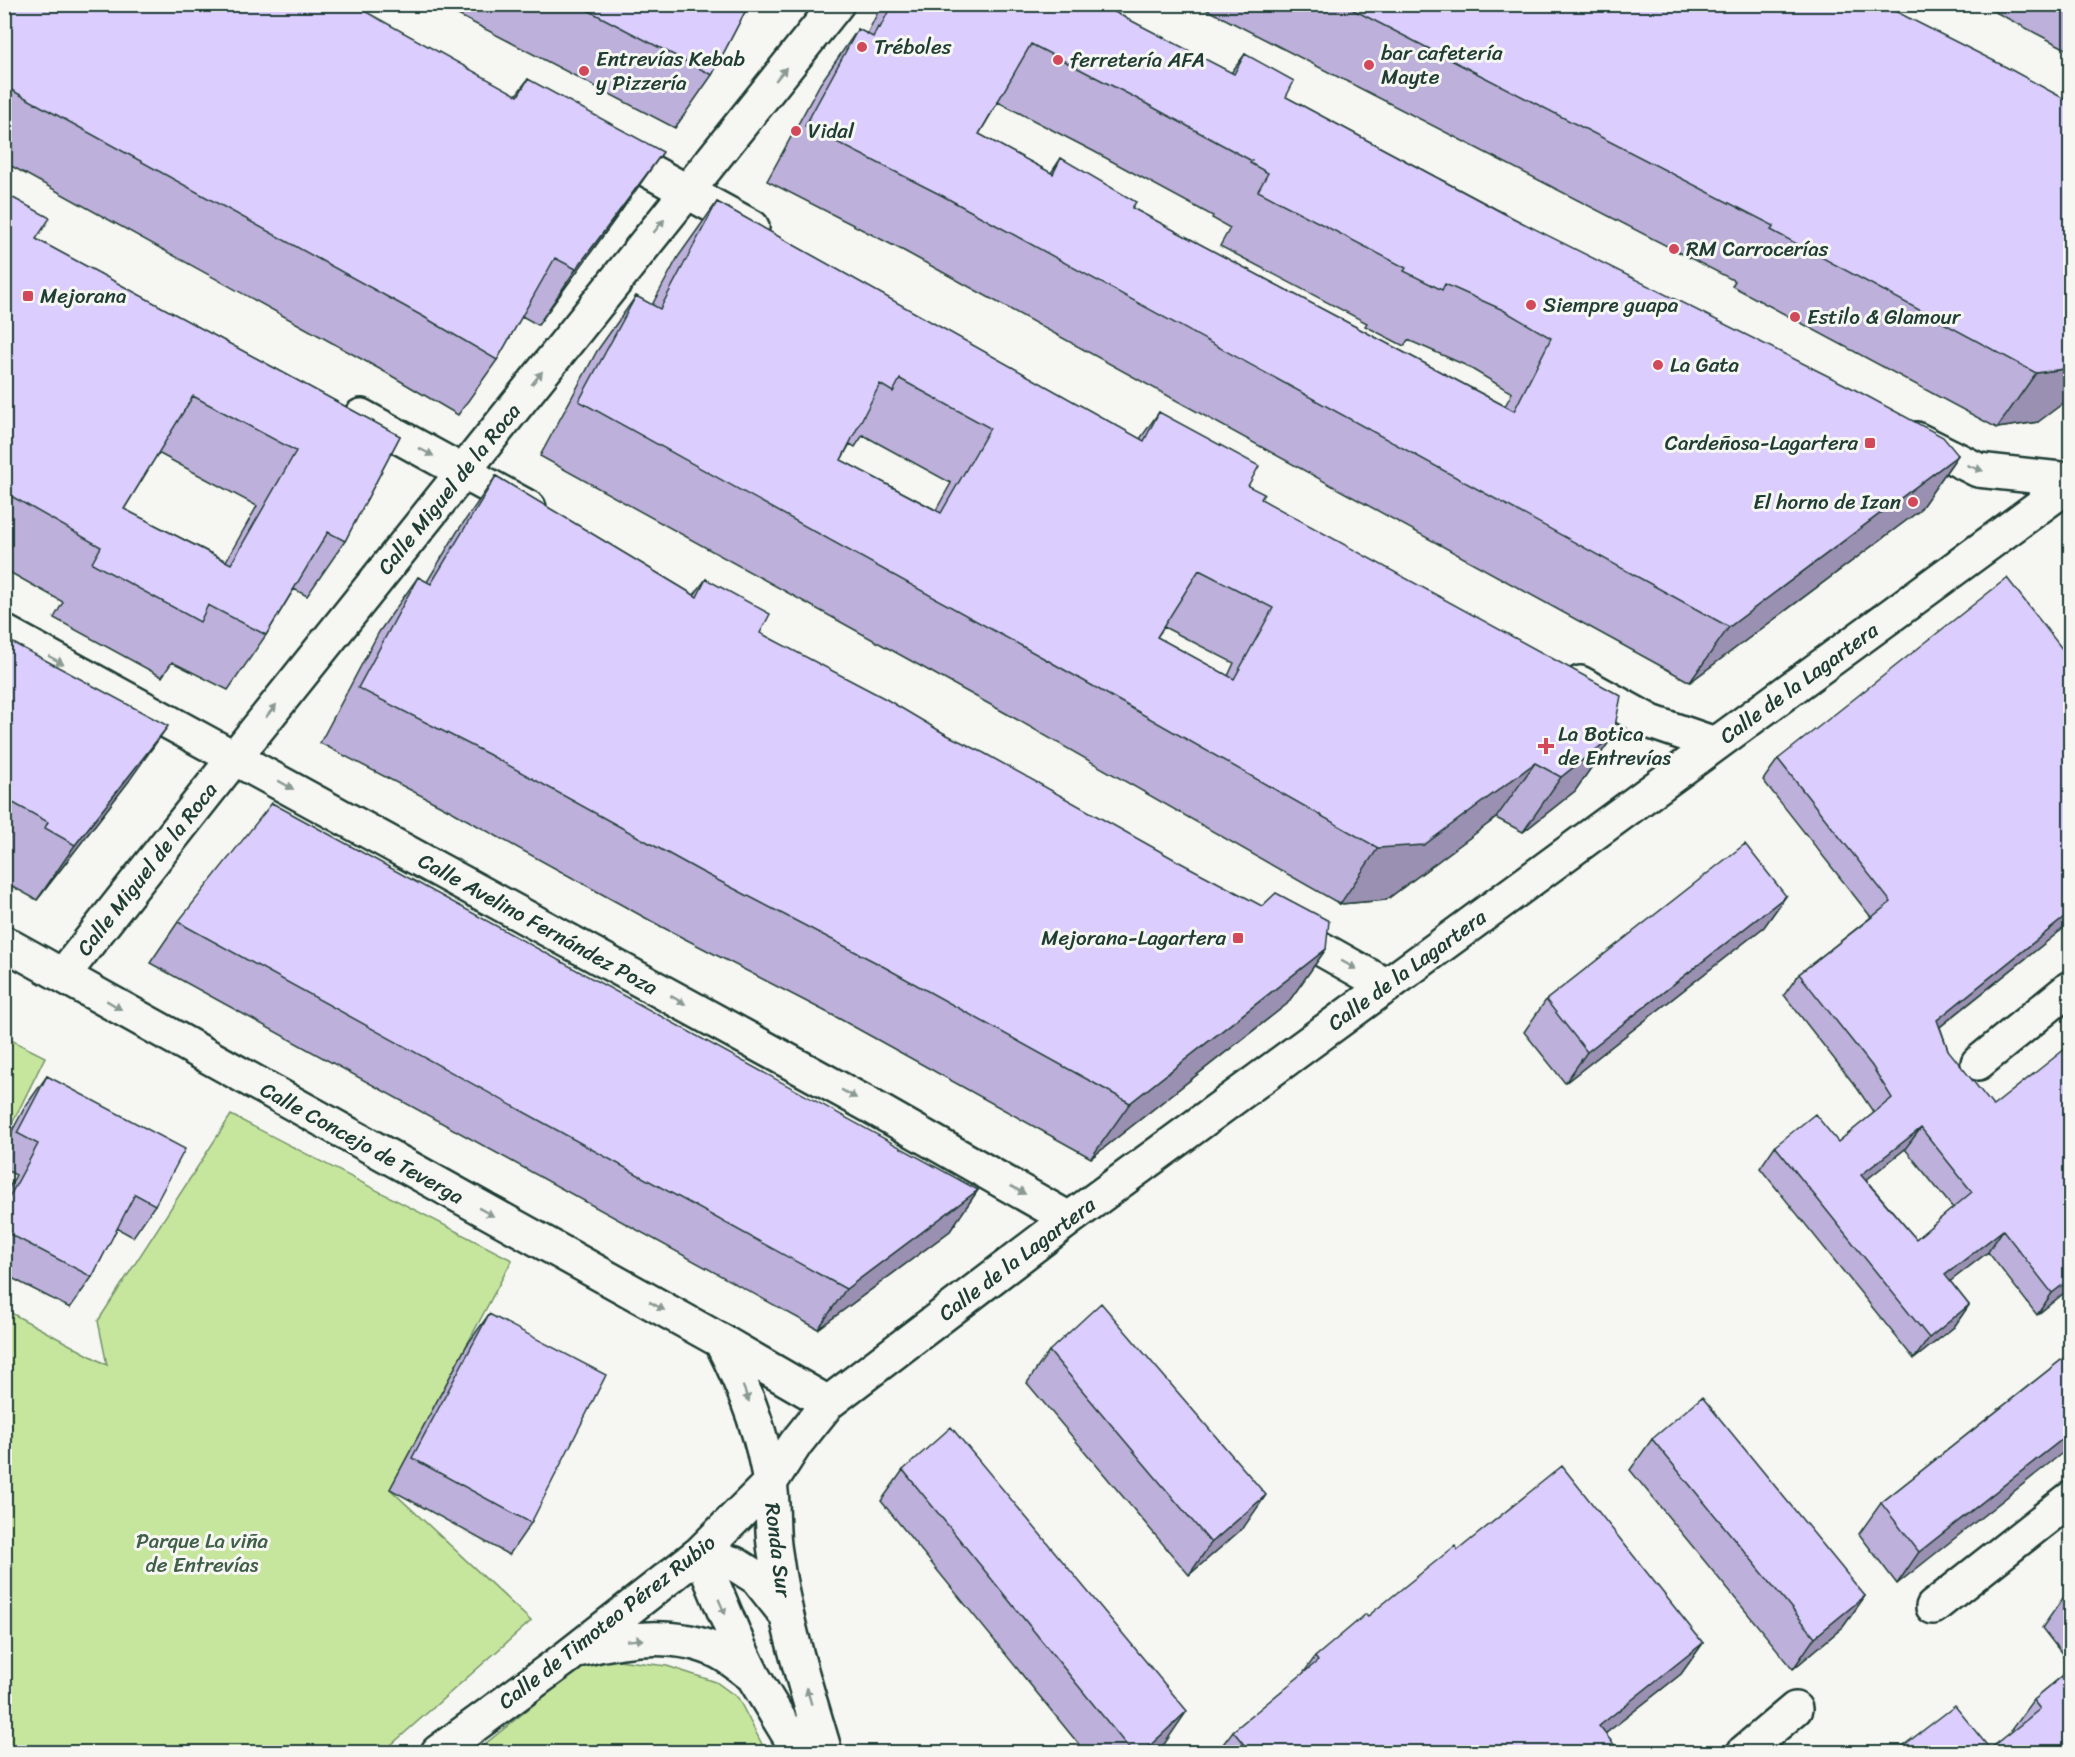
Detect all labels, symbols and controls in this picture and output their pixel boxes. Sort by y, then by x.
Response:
place label: Tréboles [874,28,952,66]
place label: bar cafetería Mayte [1381,34,1503,96]
place label: Entrevías Kebab y Pizzería [596,40,745,102]
marker: Tréboles [855,40,869,54]
place label: ferretería AFA [1070,41,1205,79]
marker: ferretería AFA [1051,53,1065,67]
marker: bar cafetería Mayte [1362,58,1376,72]
marker: Entrevías Kebab y Pizzería [577,64,591,78]
one-way arrow [775,66,788,82]
place label: Vidal [808,112,855,150]
marker: Vidal [789,124,803,138]
one-way arrow [653,218,666,234]
place label: RM Carrocerías [1686,230,1829,268]
marker: RM Carrocerías [1667,242,1681,256]
place label: Mejorana [40,277,127,315]
place label: Siempre guapa [1543,286,1679,324]
marker: Mejorana [21,289,35,303]
marker: Siempre guapa [1524,298,1538,312]
place label: Estilo & Glamour [1807,298,1962,336]
marker: Estilo & Glamour [1788,310,1802,324]
place label: La Gata [1670,346,1740,384]
marker: La Gata [1651,358,1665,372]
one-way arrow [531,371,543,386]
street label: Calle Miguel de la Roca [367,394,531,584]
place label: Cardeñosa-Lagartera [1665,424,1858,462]
marker: Cardeñosa-Lagartera [1863,436,1877,450]
one-way arrow [418,447,435,457]
one-way arrow [1966,463,1984,473]
place label: El horno de Izan [1753,483,1901,521]
marker: El horno de Izan [1906,495,1920,509]
street label: Calle de la Lagartera [1711,612,1887,754]
one-way arrow [48,655,65,665]
one-way arrow [265,703,278,719]
place label: La Botica de Entrevías [1558,715,1671,777]
marker: La Botica de Entrevías [1539,739,1553,753]
street label: Calle Miguel de la Roca [67,773,228,965]
one-way arrow [278,780,295,790]
street label: Calle Avelino Fernández Poza [411,842,665,1006]
street label: Calle de la Lagartera [1319,899,1495,1041]
place label: Mejorana-Lagartera [1041,919,1226,957]
marker: Mejorana-Lagartera [1231,931,1245,945]
one-way arrow [1341,960,1358,970]
one-way arrow [669,995,686,1005]
one-way arrow [106,1000,123,1010]
street label: Calle Concejo de Teverga [253,1071,472,1215]
one-way arrow [840,1089,857,1099]
one-way arrow [1010,1185,1027,1195]
street label: Calle de la Lagartera [930,1186,1105,1331]
one-way arrow [478,1207,495,1217]
one-way arrow [649,1301,666,1311]
one-way arrow [742,1385,751,1403]
street label: Ronda Sur [753,1501,803,1601]
park label: Parque La viña de Entrevías [136,1522,269,1584]
street label: Calle de Timoteo Pérez Rubio [490,1524,725,1720]
one-way arrow [718,1598,727,1616]
one-way arrow [625,1635,644,1645]
one-way arrow [804,1687,813,1705]

